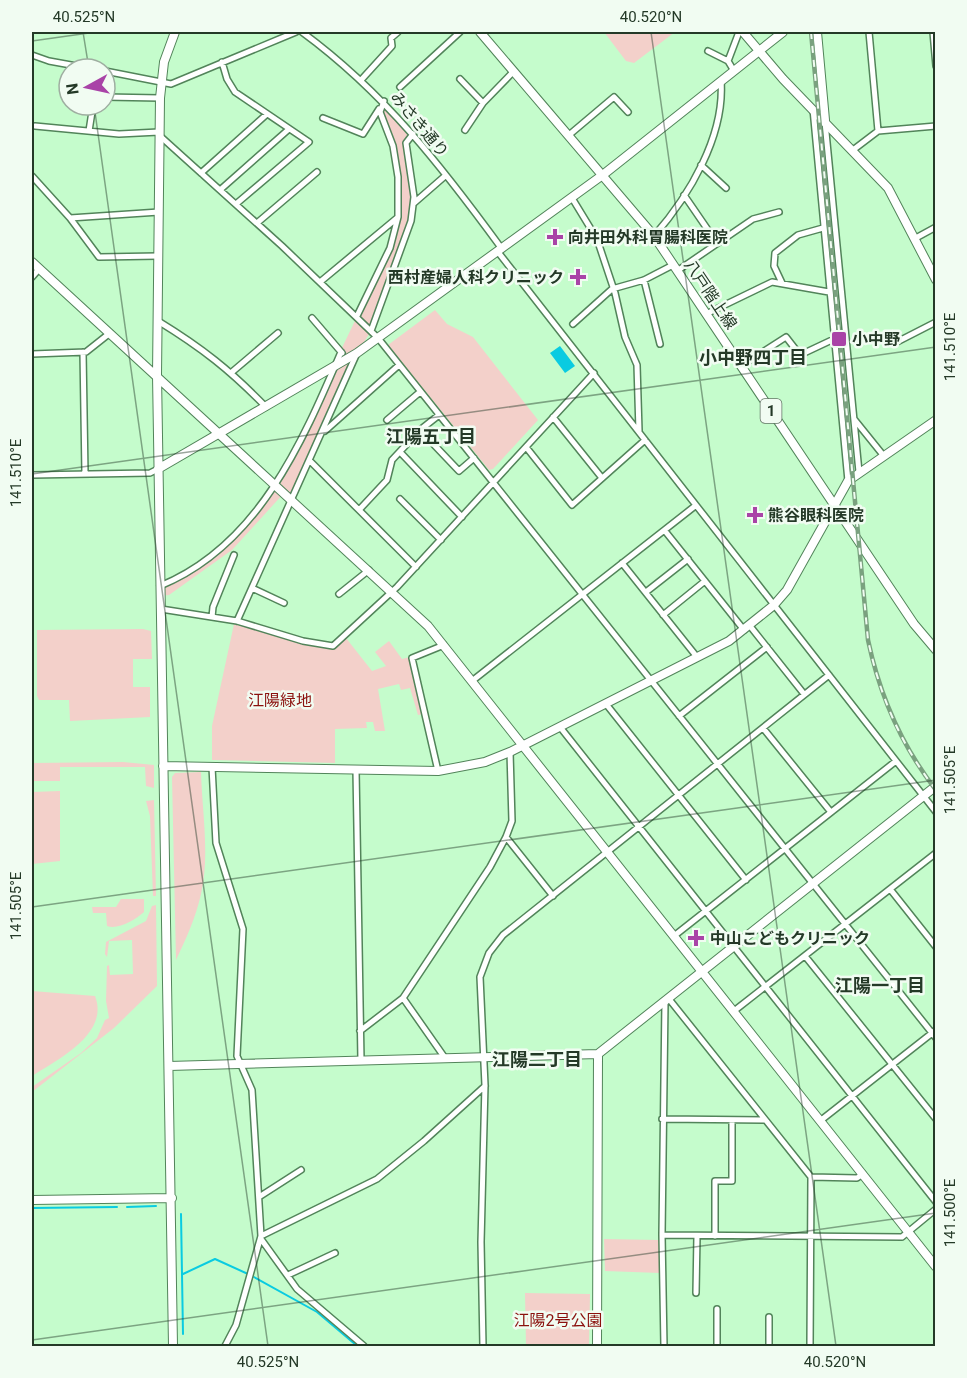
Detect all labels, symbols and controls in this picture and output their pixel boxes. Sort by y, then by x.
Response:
text: 40.525°N [53,8,115,26]
text: 40.520°N [620,8,682,26]
north arrow [57,57,117,117]
text: N [62,82,83,96]
street label: みさき通り [387,88,453,161]
marker: 向井田外科胃腸科医院 [546,228,564,246]
place label: 向井田外科胃腸科医院 [568,228,728,247]
street label: 八戸階上線 [680,256,741,333]
place label: 西村産婦人科クリニック [388,268,564,287]
marker: 西村産婦人科クリニック [569,268,587,286]
text: 141.510°E [941,312,959,381]
marker: 小中野 [830,330,848,348]
place label: 小中野 [852,330,900,349]
district label: 小中野四丁目 [699,347,807,368]
road number: 1 [760,399,782,423]
district label: 江陽五丁目 [386,426,476,447]
text: 141.510°E [7,438,25,507]
marker: 熊谷眼科医院 [746,506,764,524]
place label: 熊谷眼科医院 [768,506,864,525]
park label: 江陽緑地 [248,691,312,710]
text: 141.505°E [941,745,959,814]
text: 141.505°E [7,871,25,940]
marker: 中山こどもクリニック [687,929,705,947]
place label: 中山こどもクリニック [710,929,870,948]
district label: 江陽一丁目 [835,975,925,996]
district label: 江陽二丁目 [492,1049,582,1070]
text: 141.500°E [941,1178,959,1247]
park label: 江陽2号公園 [514,1311,603,1330]
text: 40.525°N [237,1353,299,1371]
text: 40.520°N [804,1353,866,1371]

